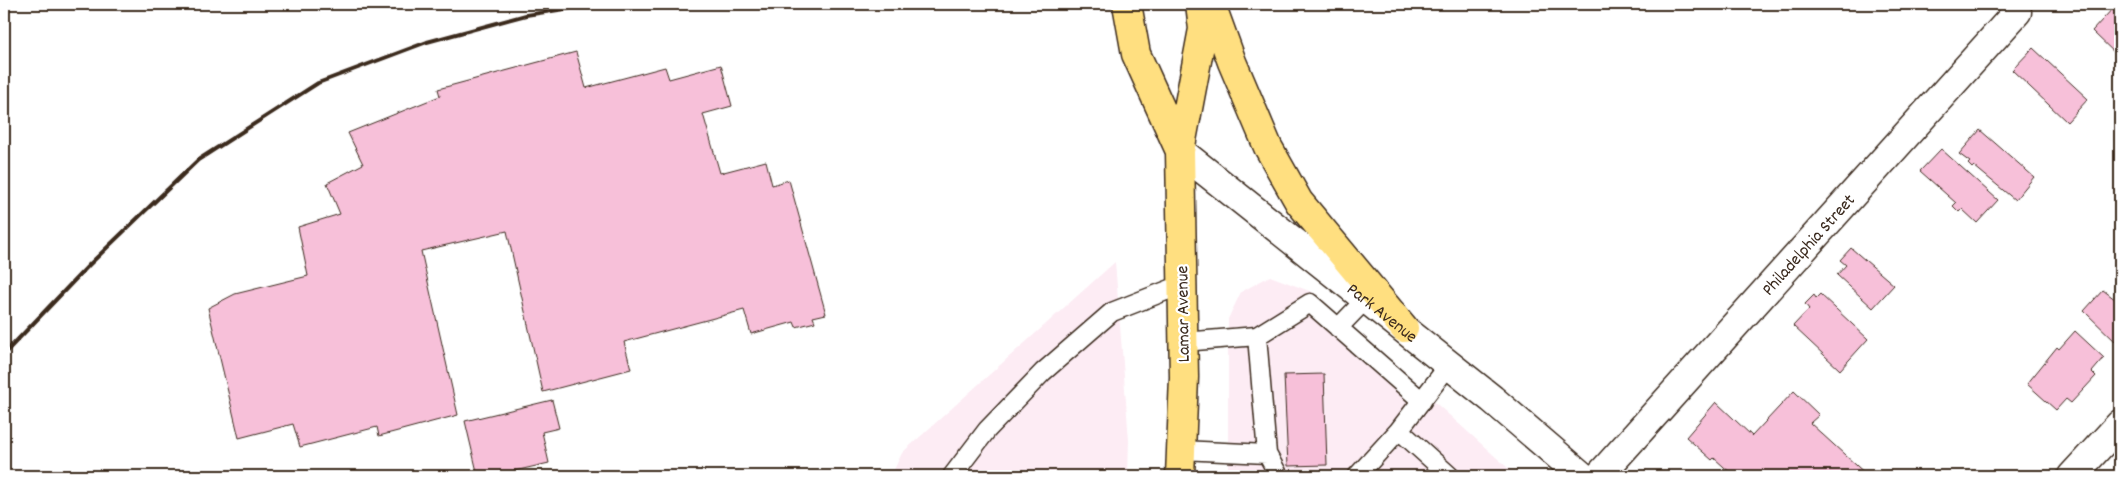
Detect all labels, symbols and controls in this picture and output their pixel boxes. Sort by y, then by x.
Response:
street label: Philadelphia Street [1757,189,1863,302]
street label: Lamar Avenue [1171,265,1198,363]
street label: Park Avenue [1340,278,1422,350]

